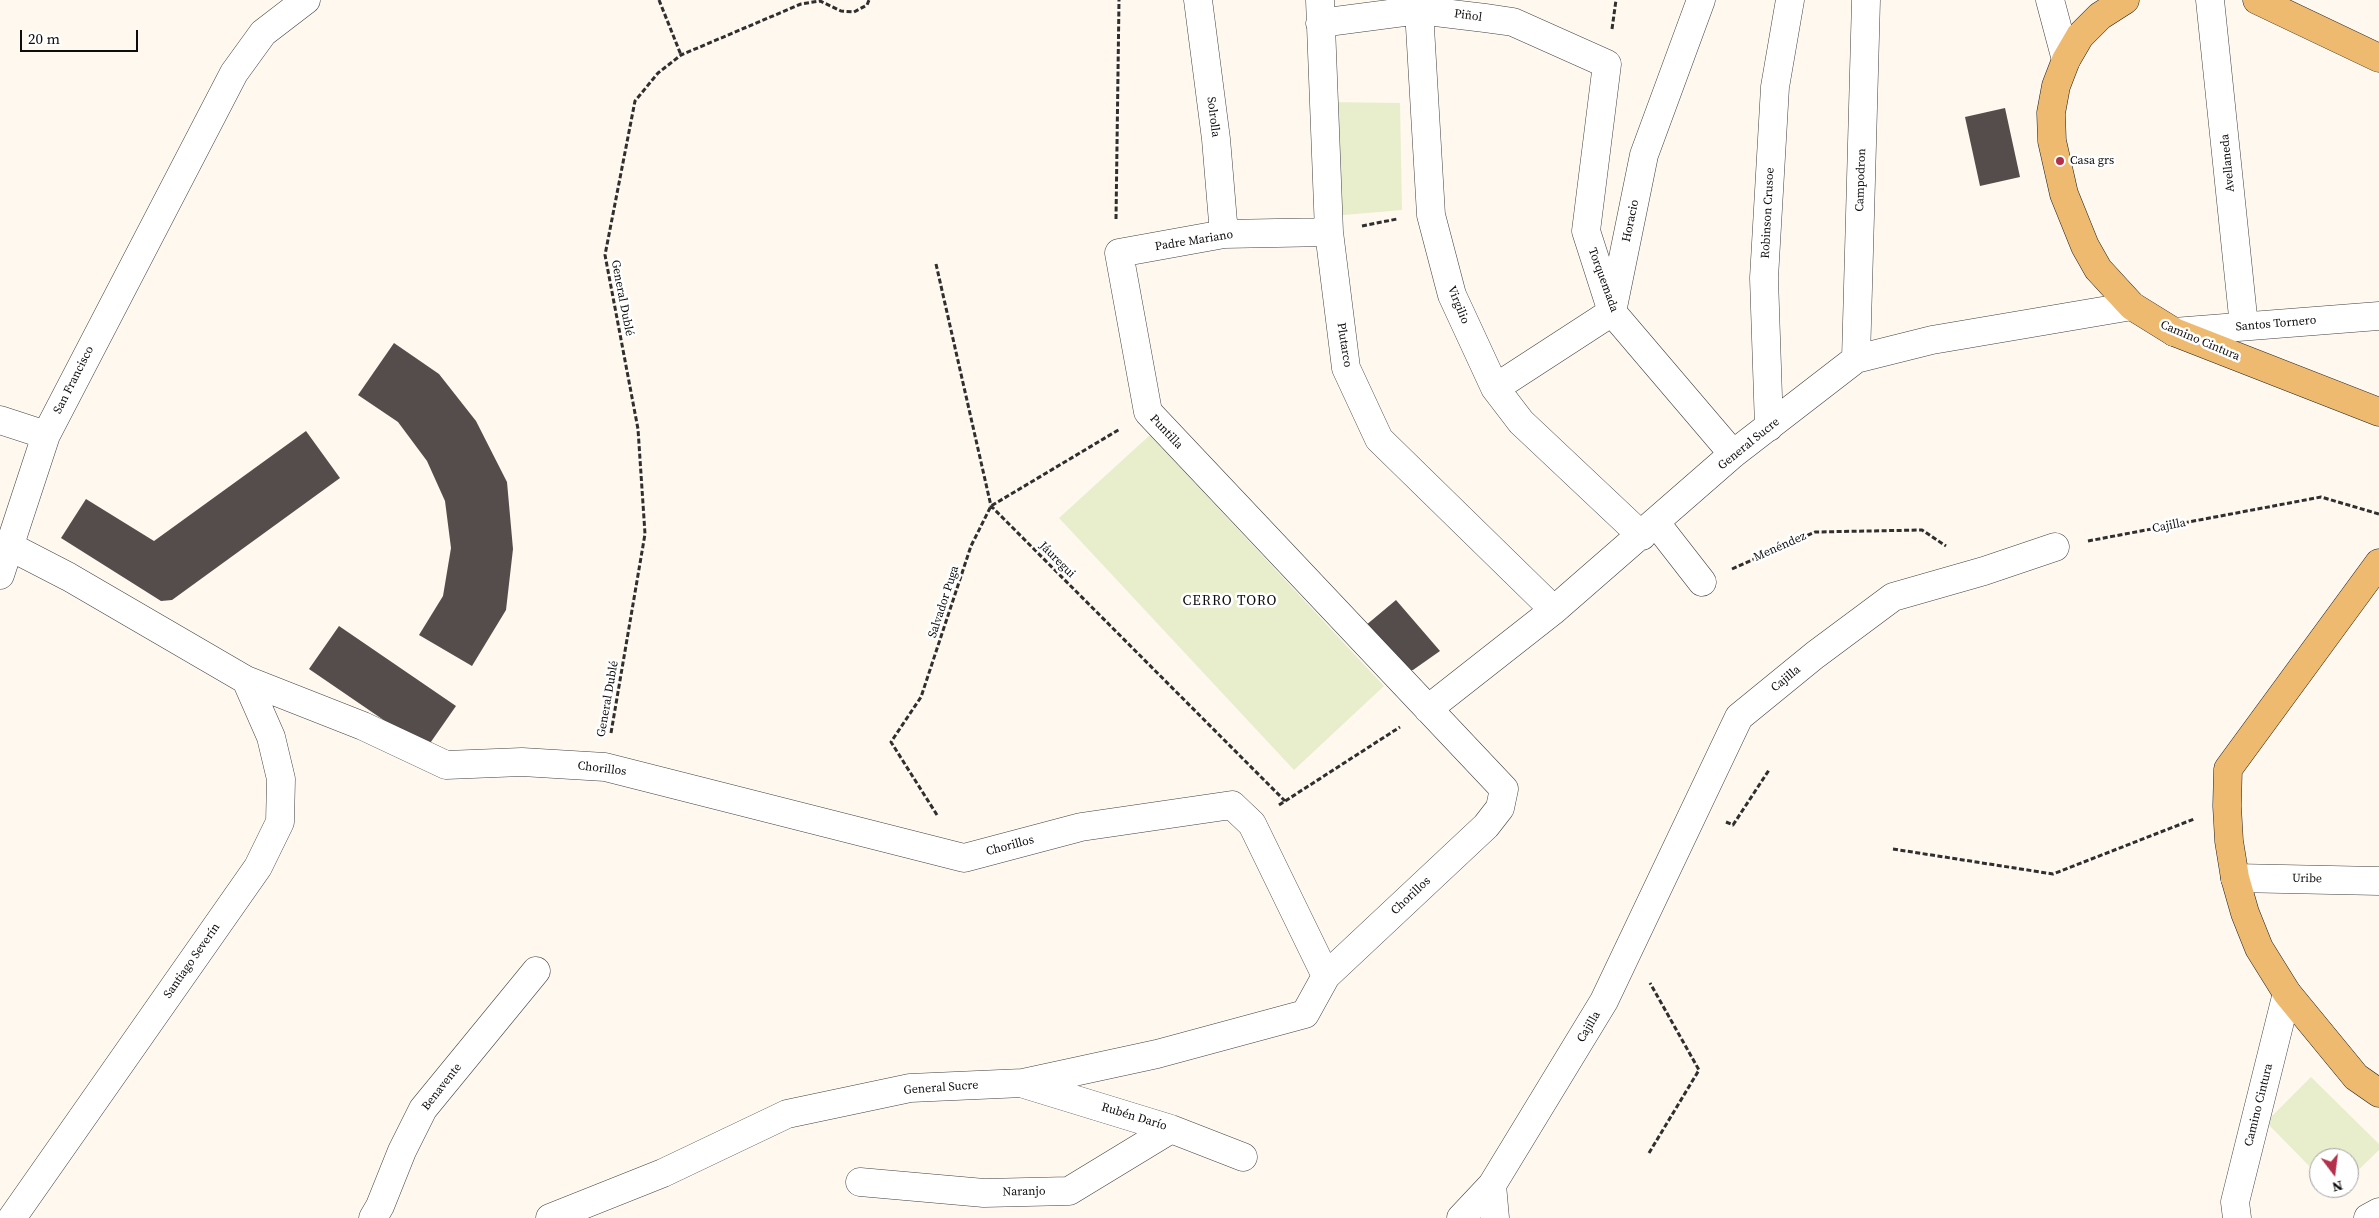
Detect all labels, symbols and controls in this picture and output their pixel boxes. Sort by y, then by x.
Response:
street label: Piñol [1453,7,1483,25]
scale bar [22,20,140,52]
text: 20 m [28,28,60,49]
street label: Solrolla [1203,96,1223,138]
street label: Avellaneda [2218,133,2238,193]
street label: Campodron [1853,148,1869,212]
place label: Casa grs [2070,154,2114,168]
marker: Casa grs [2054,155,2066,167]
street label: Robinson Crusoe [1758,167,1778,259]
street label: Horacio [1620,199,1642,243]
street label: Padre Mariano [1154,228,1234,254]
street label: Torquemada [1585,246,1621,314]
street label: General Dublé [608,259,636,337]
street label: Virgilio [1444,284,1472,326]
street label: Santos Tornero [2235,313,2317,335]
street label: Camino Cintura [2158,318,2242,364]
street label: Plutarco [1333,322,1355,368]
street label: San Francisco [51,344,97,416]
street label: Puntilla [1146,412,1186,452]
street label: General Sucre [1715,415,1783,473]
street label: Cajilla [2151,516,2187,536]
street label: Menéndez [1752,529,1808,565]
street label: Jáuregui [1036,539,1078,581]
street label: Salvador Puga [926,564,962,640]
district label: CERRO TORO [1181,593,1279,609]
street label: General Dublé [594,660,622,738]
street label: Cajilla [1768,663,1804,695]
street label: Chorillos [577,759,627,779]
street label: Chorillos [984,833,1036,859]
street label: Uribe [2292,872,2322,886]
street label: Chorillos [1388,874,1434,918]
street label: Santiago Severín [161,921,223,1001]
street label: Cajilla [1574,1009,1604,1045]
street label: Benavente [419,1061,465,1113]
street label: Camino Cintura [2242,1062,2276,1148]
street label: General Sucre [903,1078,979,1098]
street label: Rubén Darío [1100,1100,1168,1134]
north arrow [2309,1148,2359,1198]
text: N [2330,1176,2345,1198]
street label: Naranjo [1002,1184,1046,1200]

